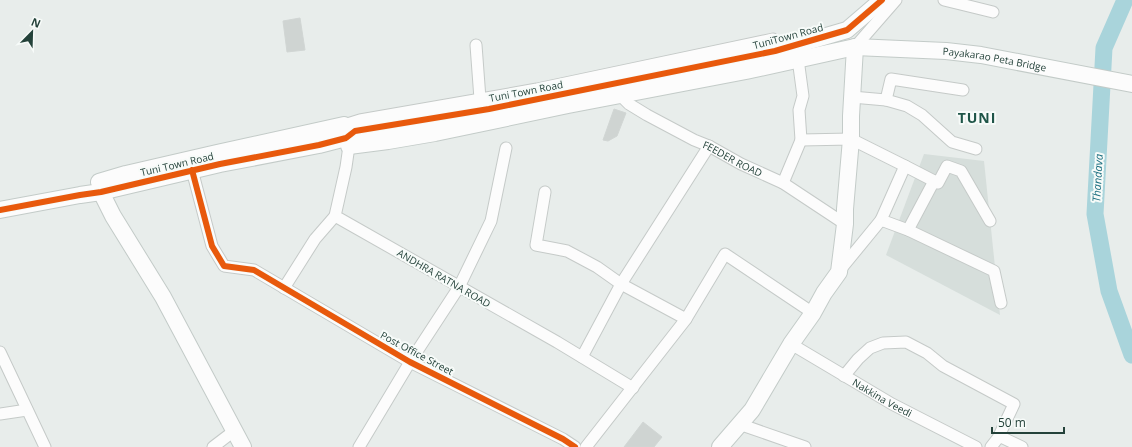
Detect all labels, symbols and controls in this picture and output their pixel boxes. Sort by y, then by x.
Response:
north arrow [12,12,52,52]
text: N [29,14,43,31]
street label: TuniTown Road [751,20,825,52]
street label: Payakarao Peta Bridge [942,44,1048,74]
street label: Tuni Town Road [488,77,564,105]
district label: TUNI [958,108,996,127]
street label: FEEDER ROAD [701,137,765,180]
street label: Tuni Town Road [139,149,215,179]
water label: Thandava [1088,154,1106,202]
street label: ANDHRA RATNA ROAD [395,246,493,310]
street label: Post Office Street [378,328,456,378]
street label: Nakkina Veedi [850,375,915,420]
scale bar [992,409,1064,435]
text: 50 m [998,414,1026,431]

